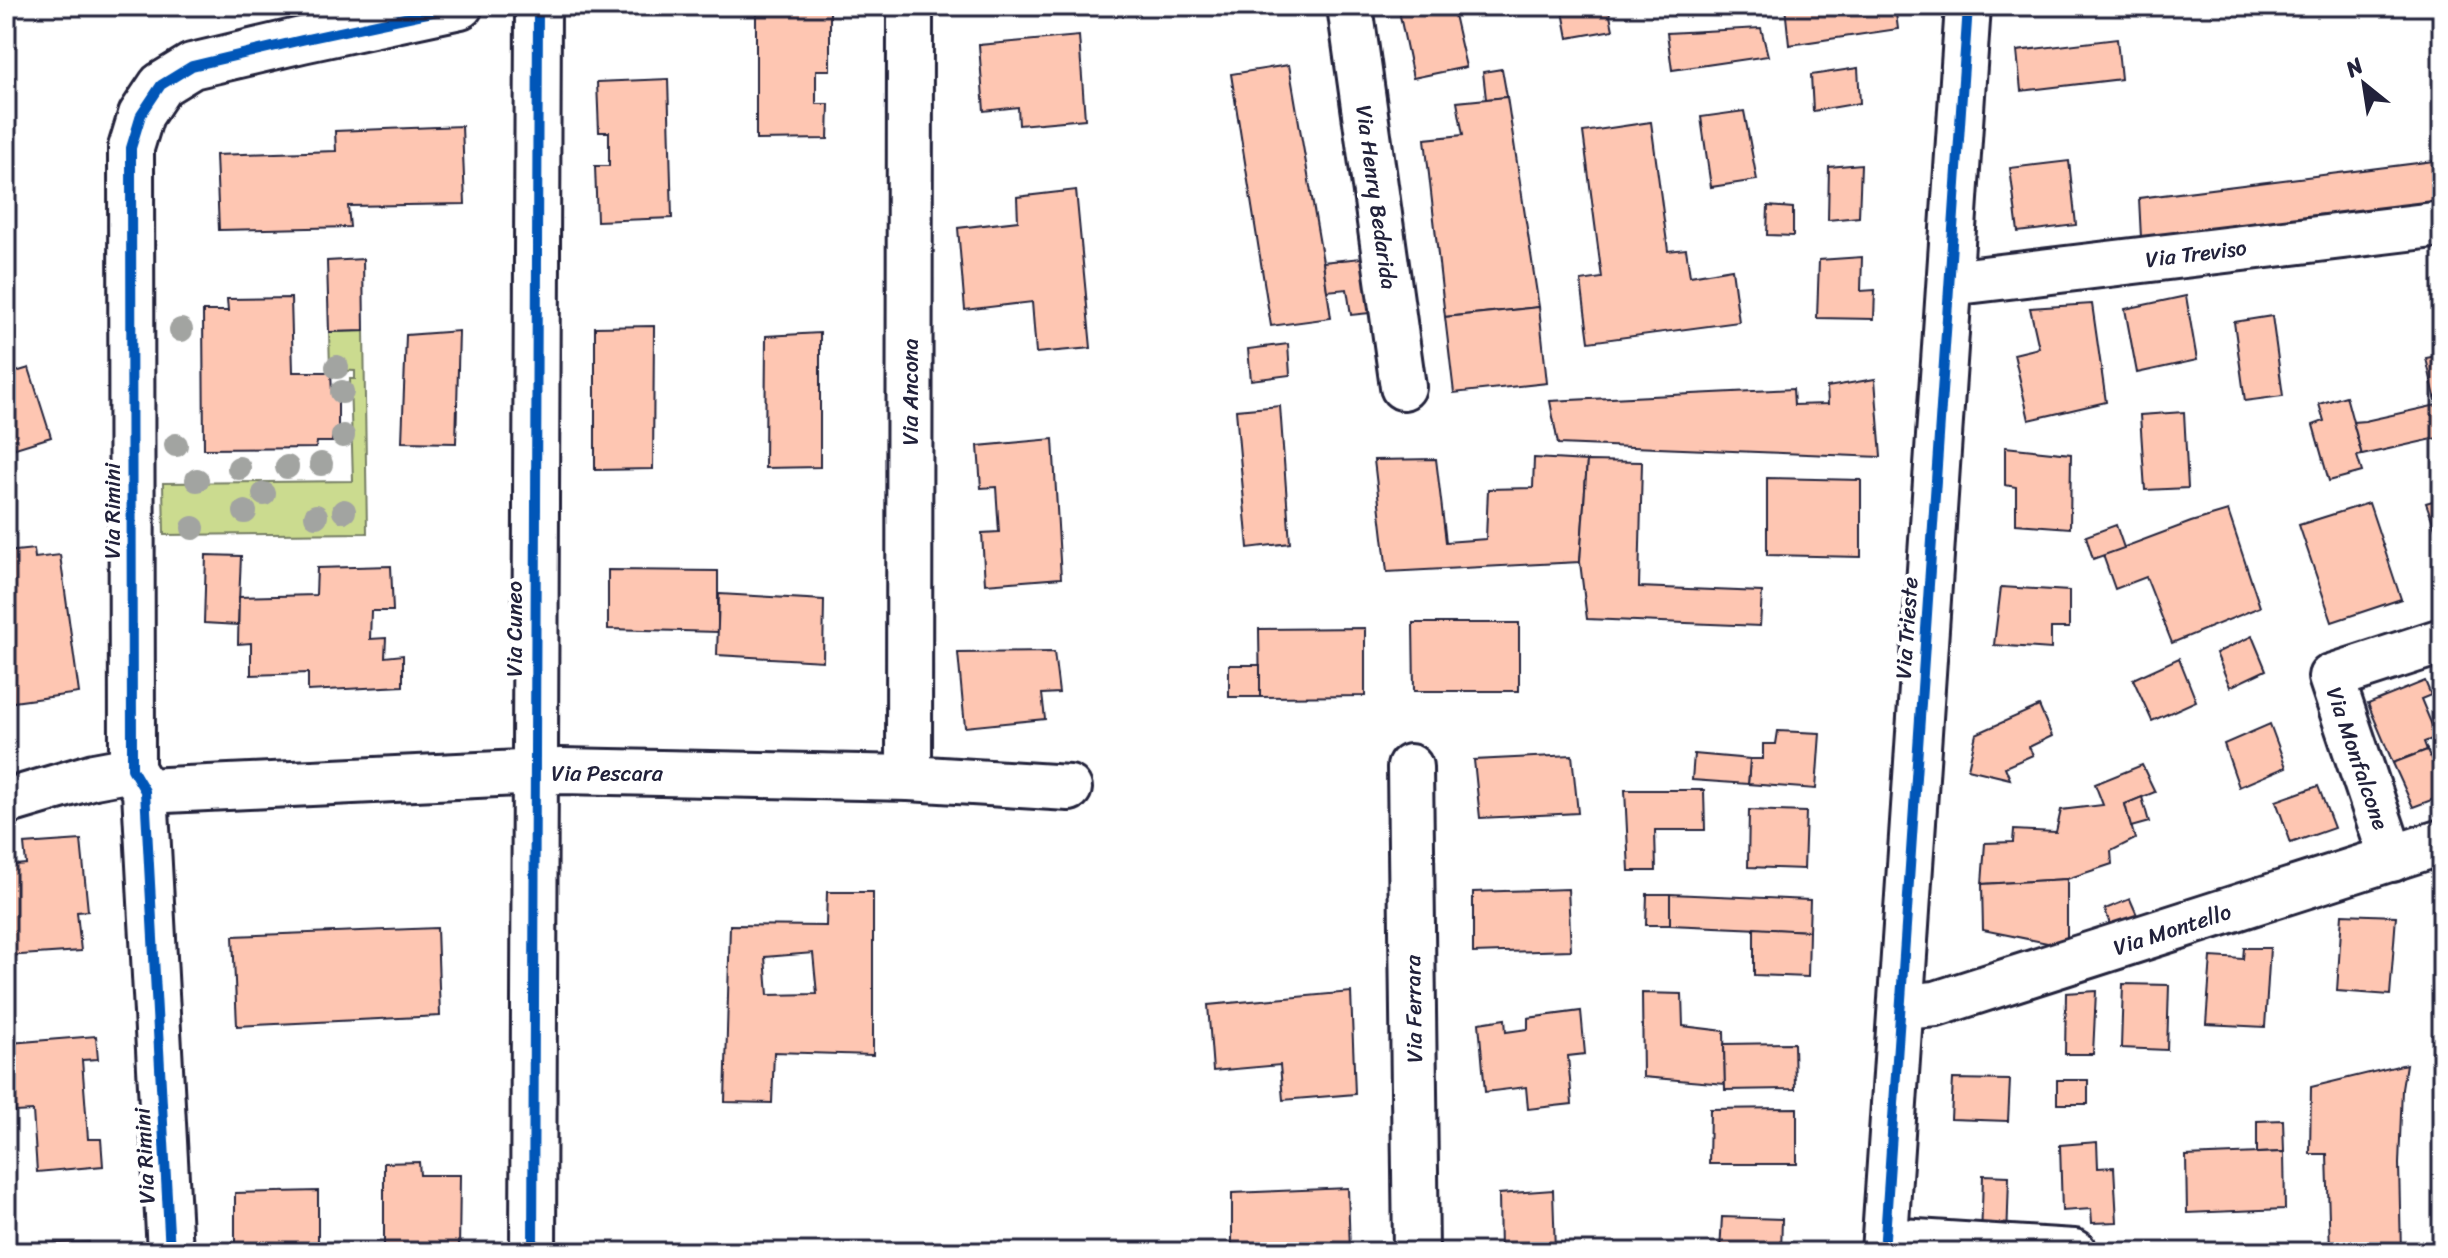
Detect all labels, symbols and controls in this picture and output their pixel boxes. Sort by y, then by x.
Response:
north arrow [2324,44,2404,124]
text: N [2337,46,2371,88]
street label: Via Henry Bedarida [1344,102,1409,292]
street label: Via Treviso [2143,228,2249,279]
street label: Via Ancona [891,338,930,446]
street label: Via Rimini [93,462,132,559]
street label: Via Trieste [1883,576,1930,680]
street label: Via Cuneo [495,581,534,677]
street label: Via Monfalcone [2315,681,2400,835]
street label: Via Pescara [551,754,664,793]
street label: Via Montello [2108,892,2236,967]
street label: Via Ferrara [1393,954,1434,1063]
street label: Via Rimini [122,1106,166,1205]

